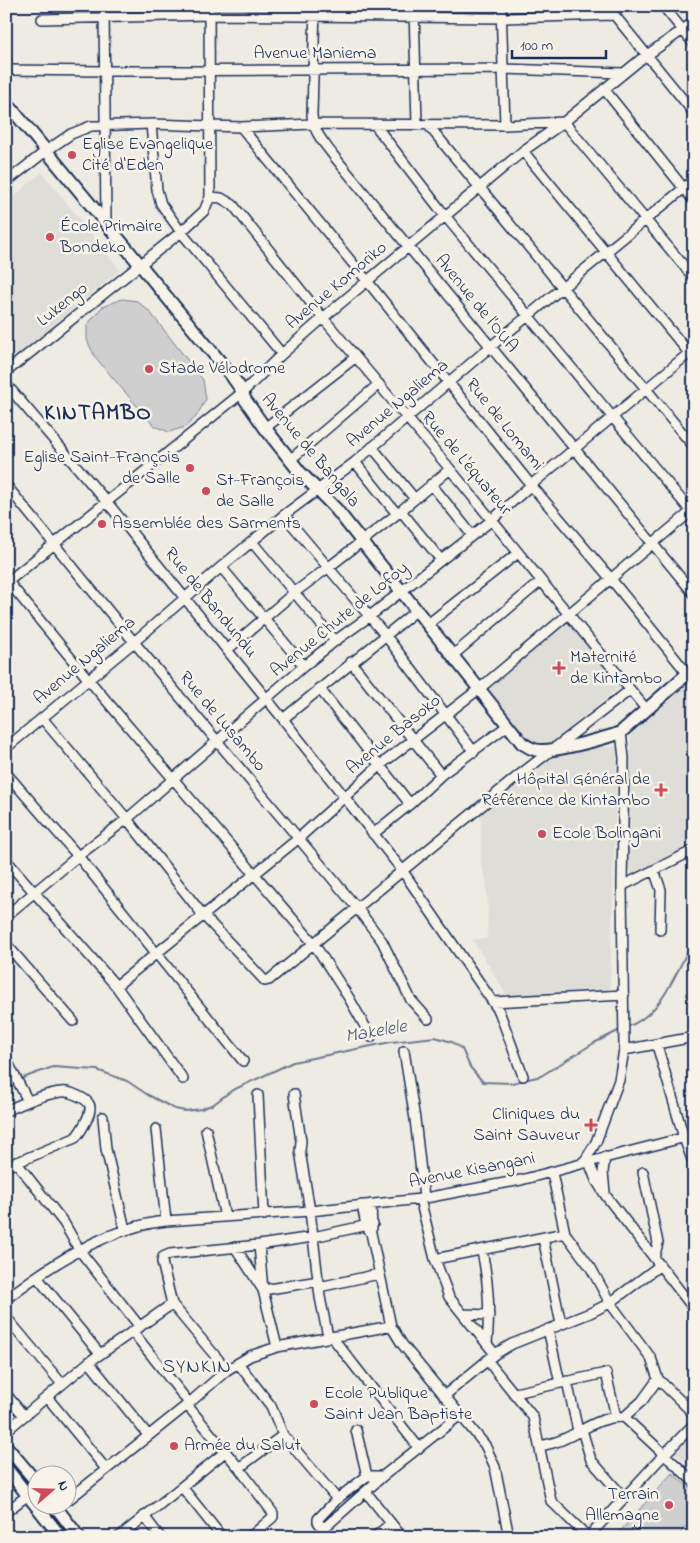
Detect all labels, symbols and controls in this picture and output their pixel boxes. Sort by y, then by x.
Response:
scale bar [512,28,606,60]
text: 100 m [520,35,553,57]
street label: Avenue Maniema [254,41,376,67]
place label: Eglise Evangelique Cité d'Eden [82,132,214,179]
marker: Eglise Evangelique Cité d'Eden [66,149,78,161]
place label: École Primaire Bondeko [59,214,163,261]
marker: École Primaire Bondeko [44,231,56,243]
street label: Avenue Komoriko [280,236,394,336]
street label: Avenue de l’OUA [428,249,524,359]
street label: Lukengo [32,276,95,335]
street label: Avenue Ngaliema [341,353,455,455]
place label: Stade Vélodrome [159,356,286,382]
marker: Stade Vélodrome [143,363,155,375]
street label: Rue de Lomami [459,373,549,477]
street label: Avenue de Bangala [254,388,366,514]
district label: KINTAMBO [44,398,152,430]
street label: Rue de L'équateur [414,406,518,522]
place label: Eglise Saint-François de Salle [23,445,181,492]
marker: Eglise Saint-François de Salle [184,462,196,474]
place label: St-François de Salle [216,468,305,515]
marker: St-François de Salle [200,485,212,497]
place label: Assemblée des Sarments [112,511,301,537]
marker: Assemblée des Sarments [96,518,108,530]
street label: Rue de Bandundu [157,542,263,664]
street label: Avenue Chute de Lofoy [265,556,415,684]
street label: Avenue Ngaliema [28,610,142,712]
place label: Maternité de Kintambo [570,645,662,692]
marker: Maternité de Kintambo [552,661,566,675]
street label: Rue de Lusambo [172,666,272,778]
street label: Avenue Basoko [341,689,447,781]
place label: Hôpital Général de Référence de Kintambo [481,767,651,814]
marker: Hôpital Général de Référence de Kintambo [654,783,668,797]
place label: Ecole Bolingani [552,821,661,848]
marker: Ecole Bolingani [536,828,548,840]
water label: Makelele [343,1013,410,1051]
place label: Cliniques du Saint Sauveur [473,1102,580,1149]
marker: Cliniques du Saint Sauveur [584,1118,598,1132]
street label: Avenue Kisangani [407,1146,537,1197]
district label: SYNKIN [162,1353,232,1382]
place label: Ecole Publique Saint Jean Baptiste [324,1381,473,1428]
marker: Ecole Publique Saint Jean Baptiste [308,1398,320,1410]
place label: Armée du Salut [184,1433,301,1459]
marker: Armée du Salut [168,1440,180,1452]
north arrow [28,1466,78,1516]
text: N [51,1478,74,1494]
place label: Terrain Allemagne [585,1482,660,1530]
marker: Terrain Allemagne [663,1499,675,1511]

